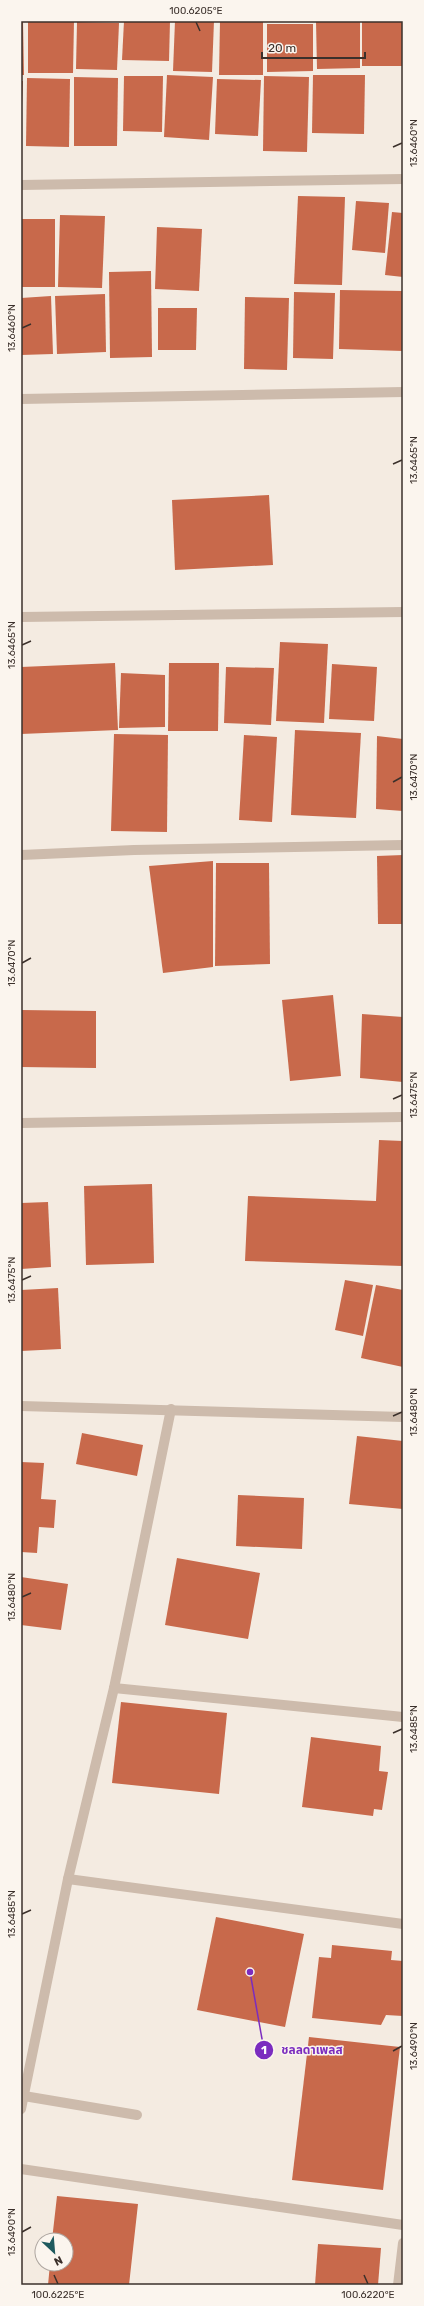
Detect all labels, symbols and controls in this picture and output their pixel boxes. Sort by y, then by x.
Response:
text: 100.6205°E [169,5,223,17]
scale bar [262,34,365,60]
text: 20 m [268,41,296,55]
text: 13.6460°N [408,119,420,167]
text: 13.6460°N [6,304,18,352]
text: 13.6465°N [408,436,420,484]
text: 13.6465°N [6,621,18,669]
text: 13.6470°N [408,753,420,801]
text: 13.6470°N [6,939,18,987]
text: 13.6475°N [408,1072,420,1118]
text: 13.6475°N [6,1257,18,1303]
text: 13.6480°N [408,1388,420,1436]
text: 13.6480°N [6,1573,18,1621]
text: 13.6485°N [408,1705,420,1753]
text: 13.6485°N [6,1890,18,1938]
text: 13.6490°N [408,2022,420,2070]
callout: ชลลดาเพลส [254,2038,351,2062]
text: 1 [261,2043,267,2057]
text: ชลลดาเพลส [281,2043,343,2057]
text: 13.6490°N [6,2208,18,2256]
north arrow [34,2232,74,2272]
text: N [52,2253,65,2268]
text: 100.6225°E [32,2289,84,2301]
text: 100.6220°E [341,2289,395,2301]

